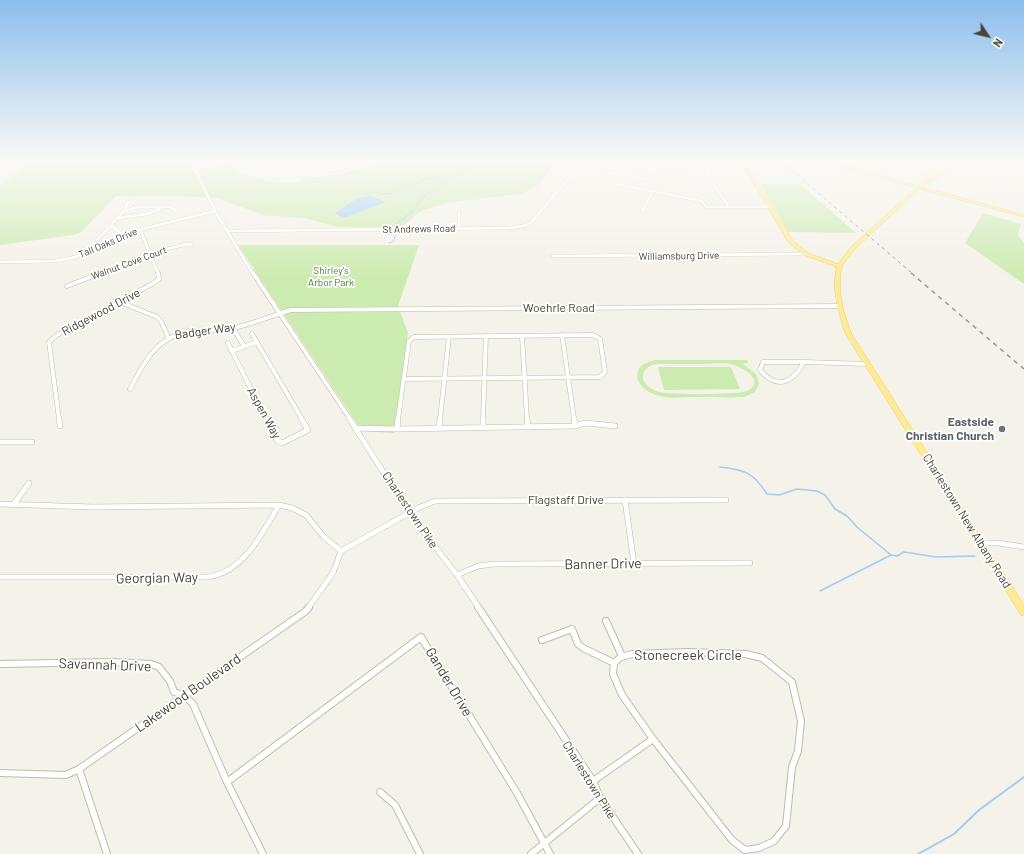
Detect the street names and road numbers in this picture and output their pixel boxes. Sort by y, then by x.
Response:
street label: St Andrews Road [382,222,456,236]
street label: Tall Oaks Drive [77,225,139,261]
street label: Walnut Cove Court [90,244,168,282]
street label: Williamsburg Drive [639,249,719,263]
street label: Ridgewood Drive [59,285,143,339]
street label: Woehrle Road [523,301,595,315]
street label: Badger Way [174,320,236,342]
street label: Aspen Way [244,385,284,441]
street label: Charlestown New Albany Road [920,451,1014,591]
street label: Charlestown Pike [379,469,441,551]
street label: Flagstaff Drive [528,493,604,507]
street label: Banner Drive [564,555,642,573]
street label: Georgian Way [116,569,198,587]
street label: Gander Drive [422,645,476,719]
street label: Stonecreek Circle [634,647,742,663]
street label: Lakewood Boulevard [132,650,244,736]
street label: Savannah Drive [58,655,152,675]
street label: Charlestown Pike [559,738,619,822]

